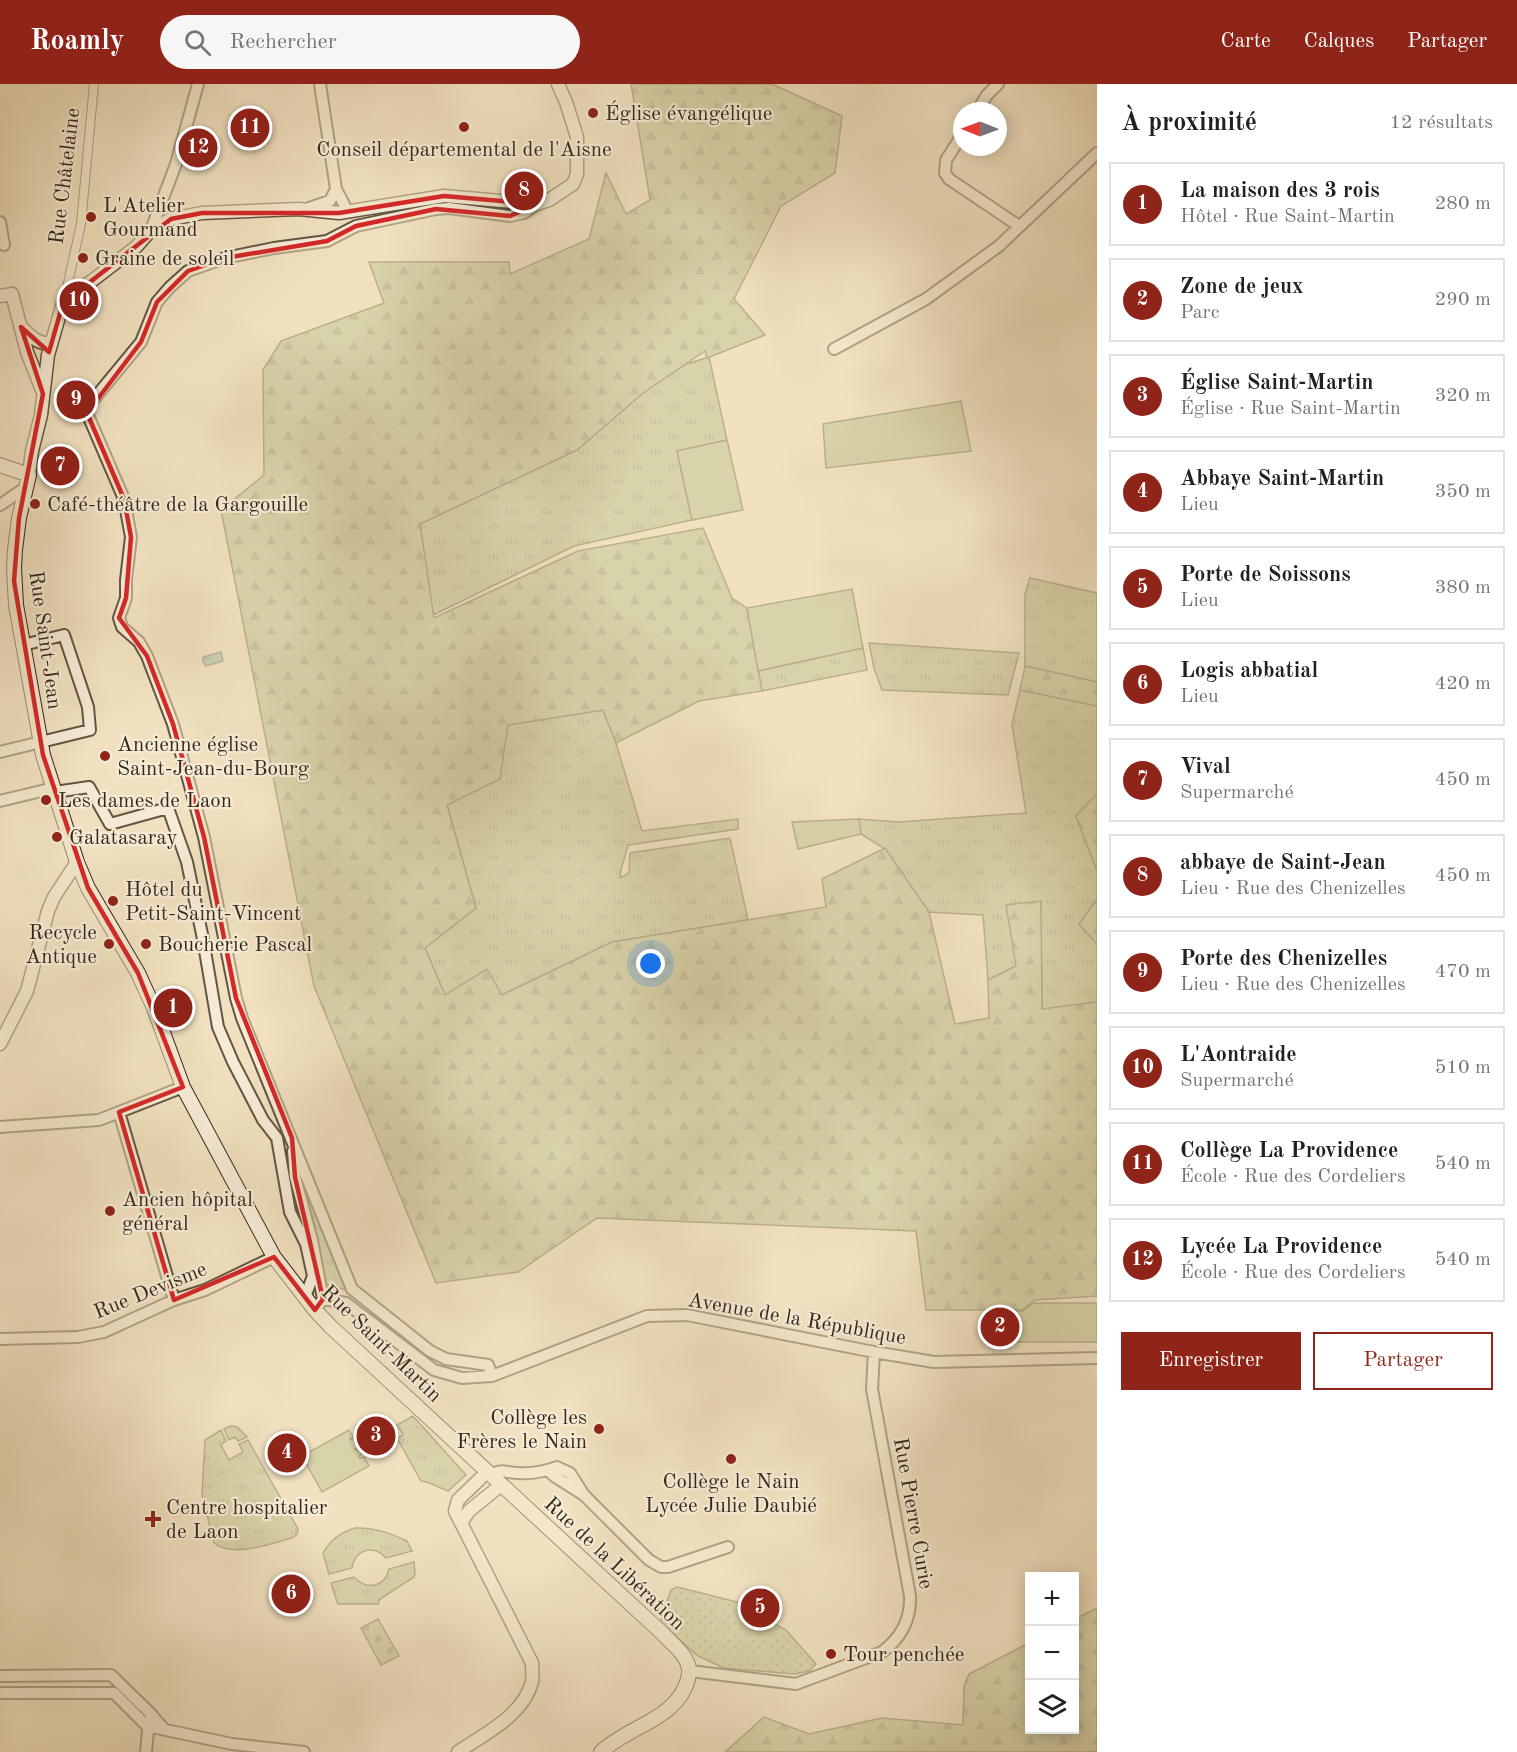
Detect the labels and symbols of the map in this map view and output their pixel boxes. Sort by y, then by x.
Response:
place label: Église évangélique [605,100,772,125]
north arrow [953,102,1007,156]
pin: 11 [230,106,270,150]
marker: Église évangélique [586,106,600,120]
street label: Rue Châtelaine [47,107,84,246]
marker: Conseil départemental de l'Aisne [457,120,471,134]
pin: 12 [178,126,218,170]
place label: Conseil départemental de l'Aisne [316,140,612,161]
pin: 8 [504,168,544,214]
place label: L'Atelier Gourmand [103,196,198,241]
marker: L'Atelier Gourmand [84,210,98,224]
place label: Graine de soleil [95,249,235,270]
marker: Graine de soleil [76,251,90,265]
pin: 10 [60,278,98,324]
pin: 9 [56,378,96,422]
pin: 7 [40,444,80,488]
place label: Café-théâtre de la Gargouille [47,495,308,516]
marker: Café-théâtre de la Gargouille [28,497,42,511]
street label: Rue Saint-Jean [24,569,65,711]
place label: Ancienne église Saint-Jean-du-Bourg [117,735,310,780]
marker: Ancienne église Saint-Jean-du-Bourg [98,749,112,763]
place label: Les dames de Laon [58,791,232,812]
marker: Les dames de Laon [39,793,53,807]
place label: Galatasaray [69,828,178,849]
marker: Galatasaray [50,830,64,844]
place label: Hôtel du Petit-Saint-Vincent [125,880,301,925]
marker: Hôtel du Petit-Saint-Vincent [106,894,120,908]
place label: Recycle Antique [25,923,97,968]
place label: Boucherie Pascal [158,935,313,956]
marker: Recycle Antique [102,937,116,951]
marker: Boucherie Pascal [139,937,153,951]
your location [636,949,665,978]
pin: 1 [154,986,192,1030]
place label: Ancien hôpital général [122,1190,253,1235]
marker: Ancien hôpital général [103,1204,117,1218]
street label: Rue Devisme [91,1259,210,1324]
street label: Rue Saint-Martin [317,1282,445,1407]
street label: Avenue de la République [686,1290,908,1349]
pin: 2 [980,1304,1020,1350]
place label: Collège les Frères le Nain [457,1408,587,1453]
pin: 3 [356,1414,395,1458]
marker: Collège les Frères le Nain [592,1422,606,1436]
pin: 4 [268,1430,306,1476]
street label: Rue Pierre Curie [889,1436,936,1591]
marker: Collège le Nain Lycée Julie Daubié [724,1452,738,1466]
place label: Collège le Nain Lycée Julie Daubié [645,1472,817,1517]
street label: Rue de la Libération [539,1494,688,1635]
place label: Centre hospitalier de Laon [166,1498,328,1543]
marker: Centre hospitalier de Laon [144,1510,162,1528]
pin: 6 [272,1572,310,1616]
pin: 5 [740,1586,780,1630]
place label: Tour penchée [843,1645,964,1666]
marker: Tour penchée [824,1647,838,1661]

